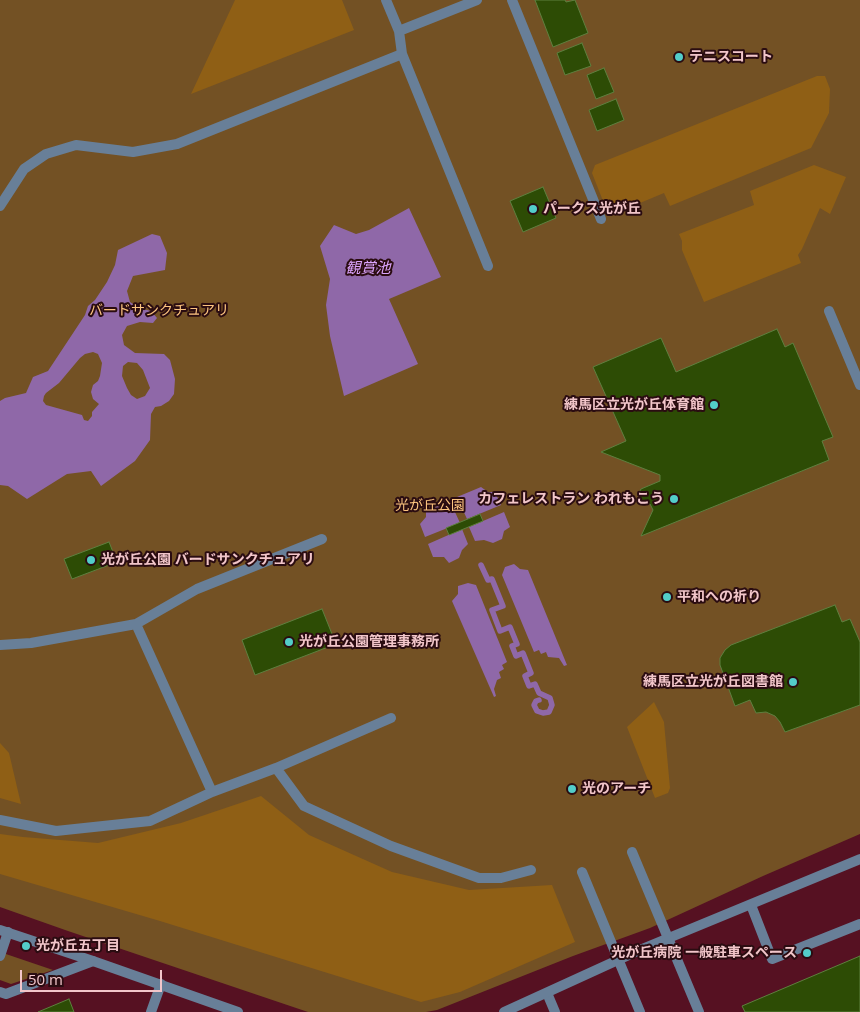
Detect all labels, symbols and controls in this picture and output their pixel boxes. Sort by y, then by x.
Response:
place label: テニスコート [689,49,773,65]
marker: テニスコート [673,51,685,63]
place label: パークス光が丘 [543,201,641,217]
marker: パークス光が丘 [527,203,539,215]
water label: 観賞池 [346,260,390,278]
park label: バードサンクチュアリ [89,303,229,319]
place label: 練馬区立光が丘体育館 [564,397,704,413]
marker: 練馬区立光が丘体育館 [708,399,720,411]
place label: カフェレストラン われもこう [478,491,664,507]
marker: カフェレストラン われもこう [668,493,680,505]
park label: 光が丘公園 [395,498,465,514]
place label: 光が丘公園 バードサンクチュアリ [101,552,315,568]
marker: 光が丘公園 バードサンクチュアリ [85,554,97,566]
place label: 平和への祈り [677,589,761,605]
marker: 平和への祈り [661,591,673,603]
place label: 光が丘公園管理事務所 [299,634,439,650]
marker: 光が丘公園管理事務所 [283,636,295,648]
place label: 練馬区立光が丘図書館 [643,674,783,690]
marker: 練馬区立光が丘図書館 [787,676,799,688]
place label: 光のアーチ [582,781,651,797]
marker: 光のアーチ [566,783,578,795]
place label: 光が丘五丁目 [36,938,120,954]
marker: 光が丘五丁目 [20,940,32,952]
place label: 光が丘病院 一般駐車スペース [611,945,797,961]
marker: 光が丘病院 一般駐車スペース [801,947,813,959]
scale bar [22,960,165,992]
text: 50 m [28,969,63,989]

